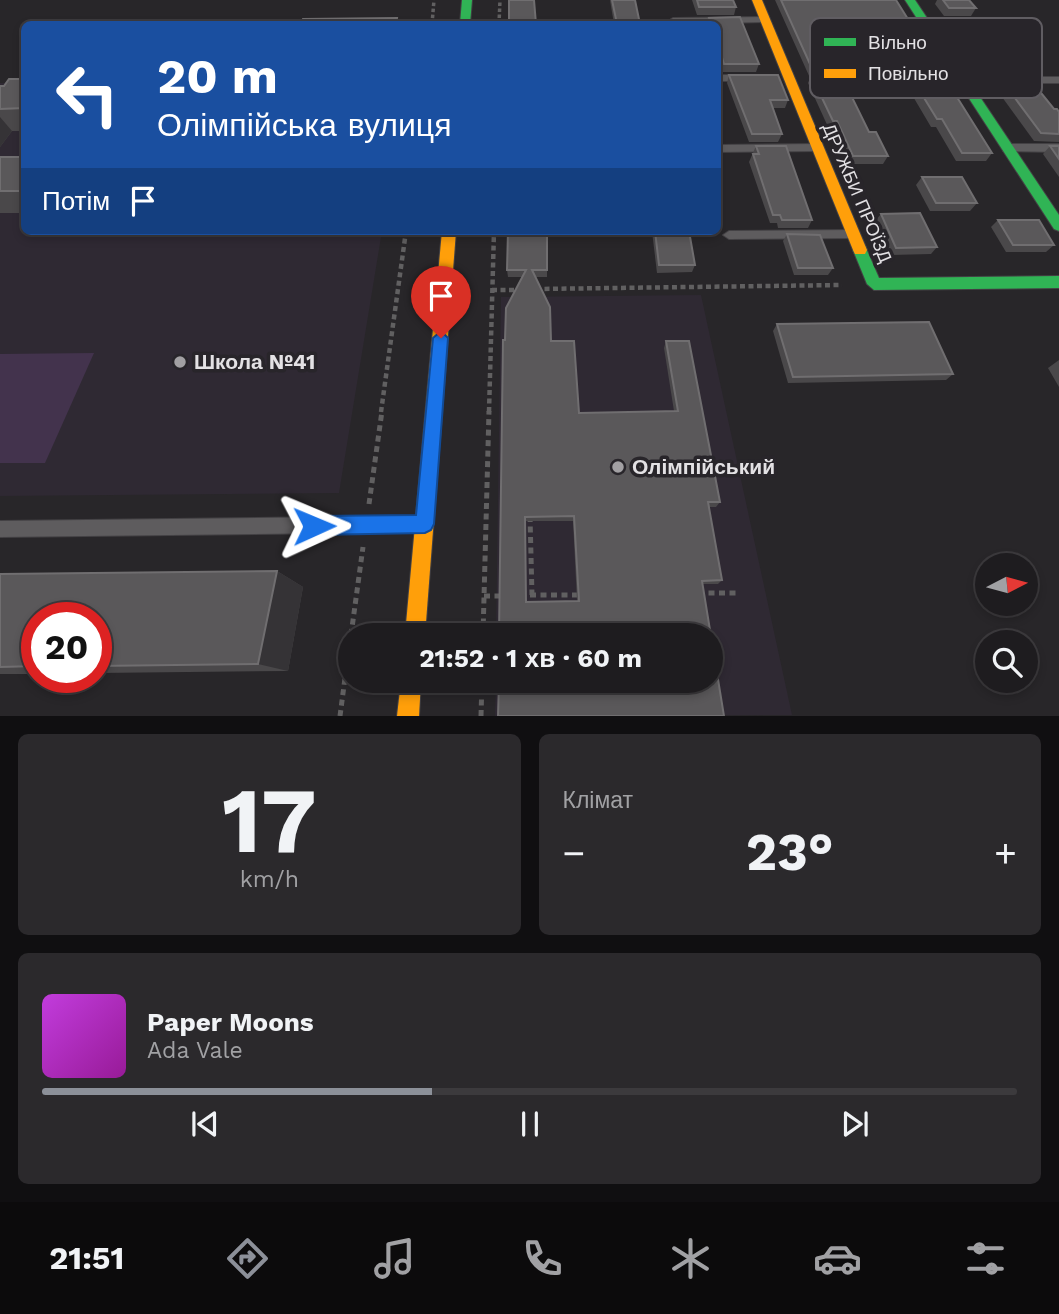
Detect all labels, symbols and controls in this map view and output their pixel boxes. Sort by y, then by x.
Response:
legend [810,18,1042,98]
text: Вільно [868,31,927,54]
text: 20 m [157,47,278,105]
icon: left [42,49,133,140]
text: Повільно [868,62,949,85]
text: Олімпійська вулиця [157,106,452,144]
street label: ДРУЖБИ ПРОЇЗД [819,120,896,266]
icon: arrive [124,182,162,220]
text: Потім [42,186,110,216]
pin [411,266,471,338]
icon: arrive [422,277,460,315]
place label: Школа №41 [194,349,315,374]
marker: Школа №41 [172,354,188,370]
place label: Олімпійський [632,454,775,479]
marker: Олімпійський [610,459,626,475]
position arrow [277,489,351,563]
north arrow [975,553,1038,616]
map controls [975,553,1038,693]
speed limit sign: 20 [21,602,112,693]
button: search [975,630,1038,693]
text: 21:52 · 1 хв · 60 m [419,643,642,673]
text: 17 [222,767,317,874]
text: Клімат [563,787,633,814]
text: 23° [746,822,834,883]
text: − [563,831,585,875]
text: + [994,831,1017,875]
text: km/h [240,866,299,893]
text: Paper Moons [147,1007,314,1037]
text: Ada Vale [147,1037,243,1064]
icon: previous [186,1105,224,1143]
icon: pause [511,1105,549,1143]
icon: next [836,1105,874,1143]
icon: directions [223,1234,272,1283]
icon: music [370,1234,419,1283]
icon: phone [518,1234,567,1283]
icon: climate [666,1234,715,1283]
icon: car [813,1234,862,1283]
icon: filters [961,1234,1010,1283]
text: 21:51 [49,1239,124,1277]

